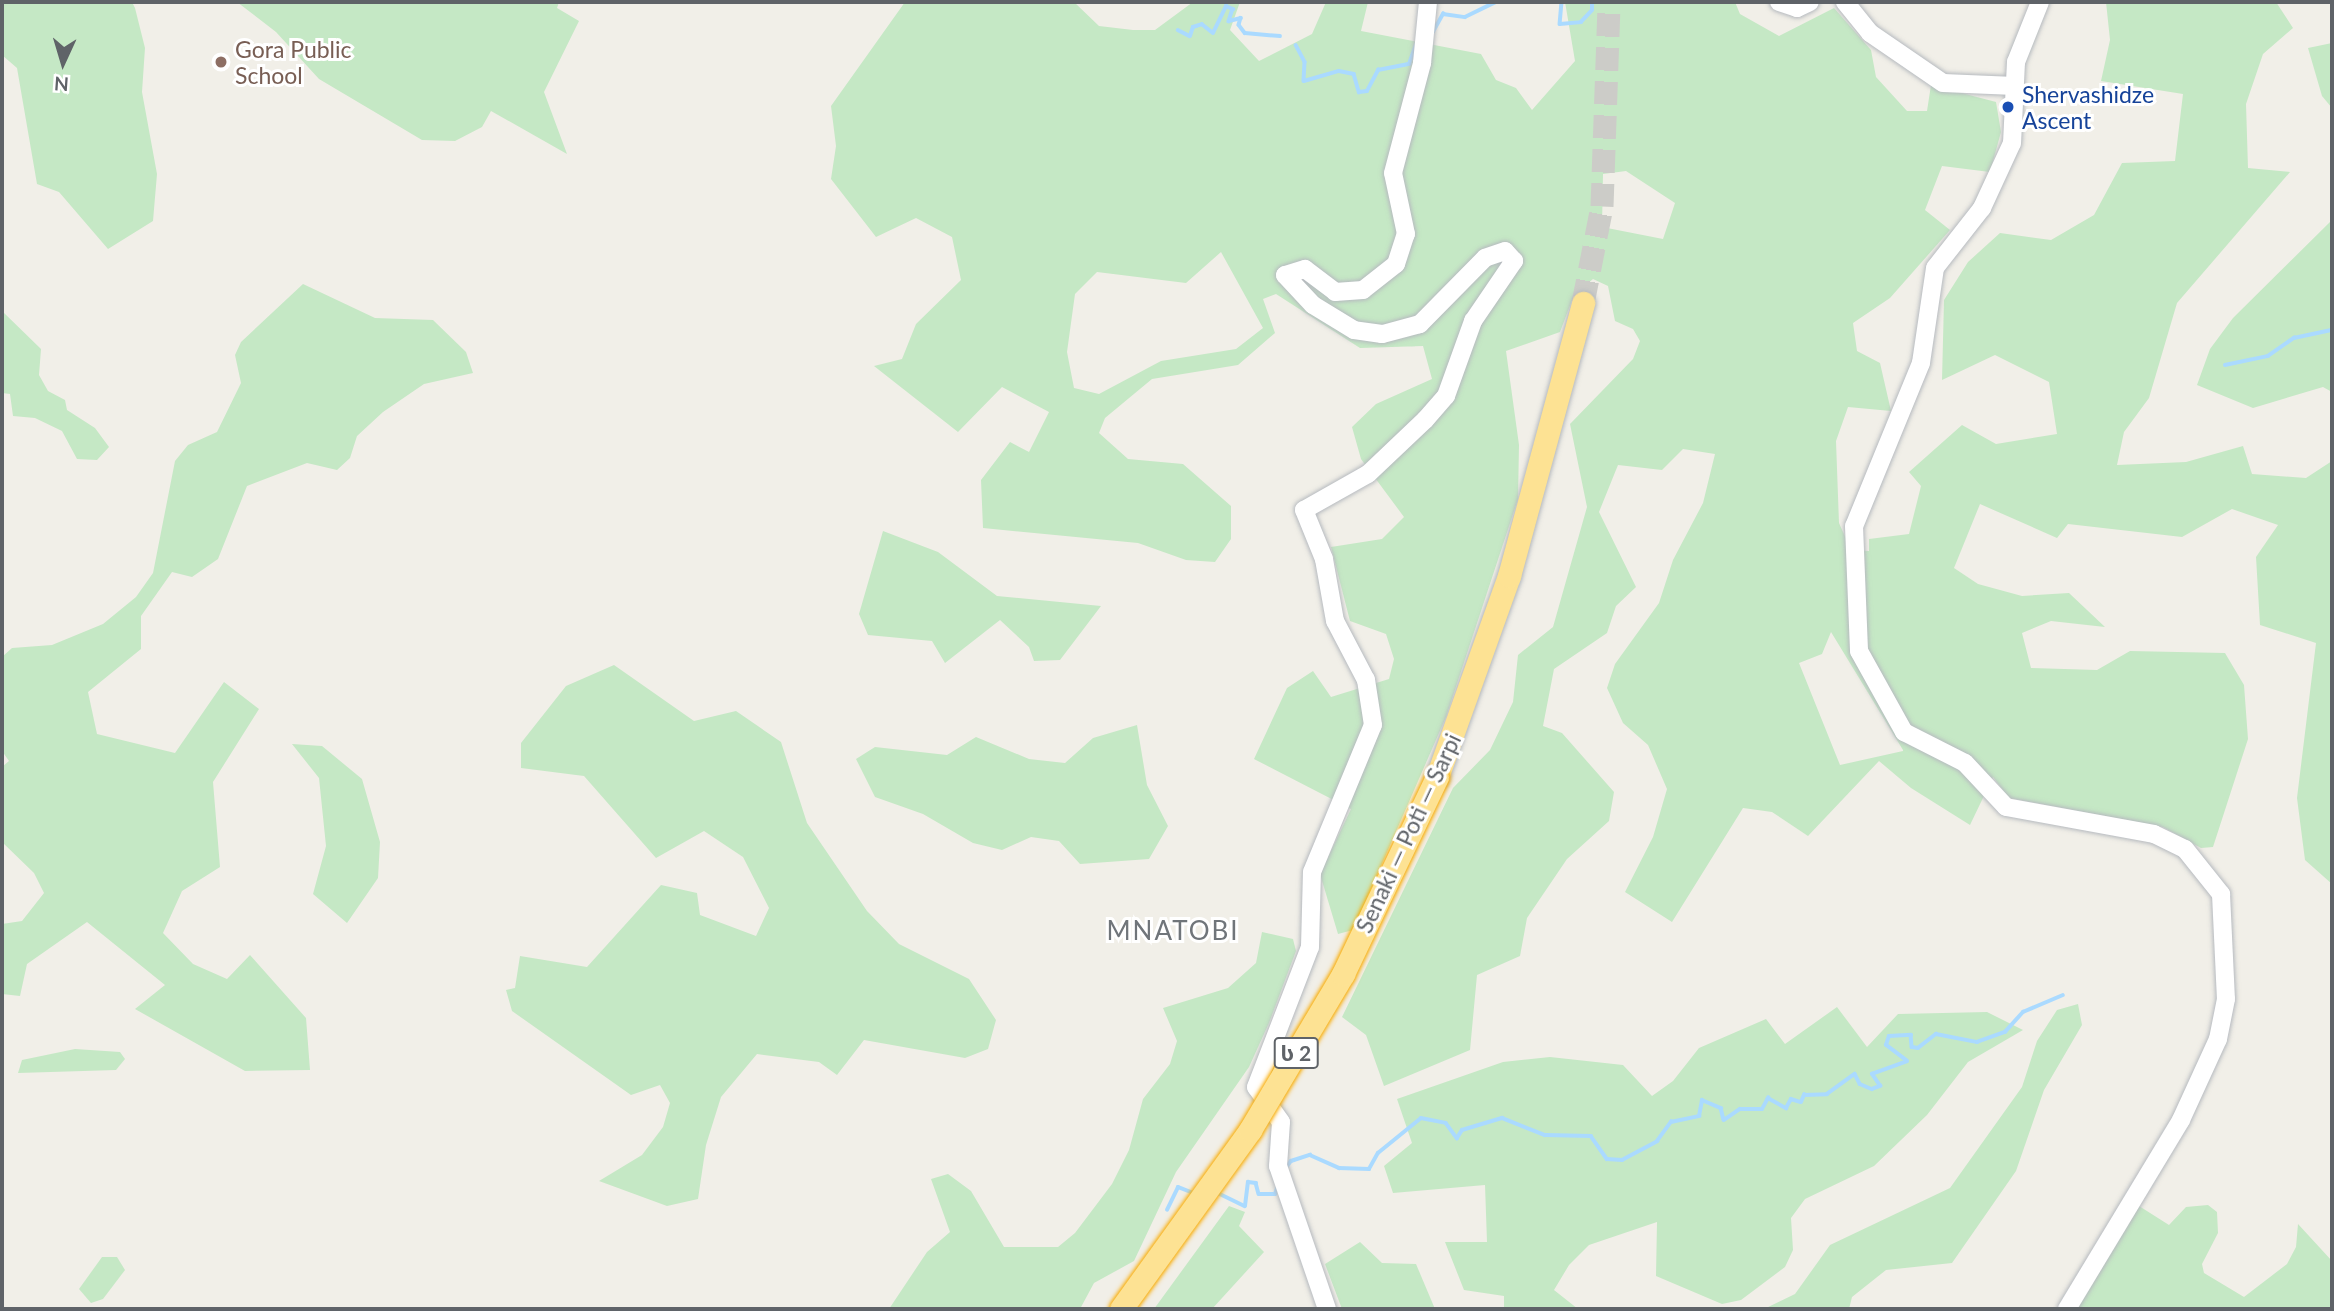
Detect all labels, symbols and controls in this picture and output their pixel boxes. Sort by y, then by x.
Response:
north arrow [28,28,98,98]
place label: Gora Public School [235,35,352,89]
marker: Gora Public School [213,54,229,70]
text: N [53,72,70,96]
place label: Shervashidze Ascent [2022,80,2154,134]
marker: Shervashidze Ascent [2000,99,2016,115]
street label: Senaki — Poti — Sarpi [1350,729,1466,937]
district label: MNATOBI [1107,915,1239,947]
road number: ს 2 [1273,1036,1319,1070]

